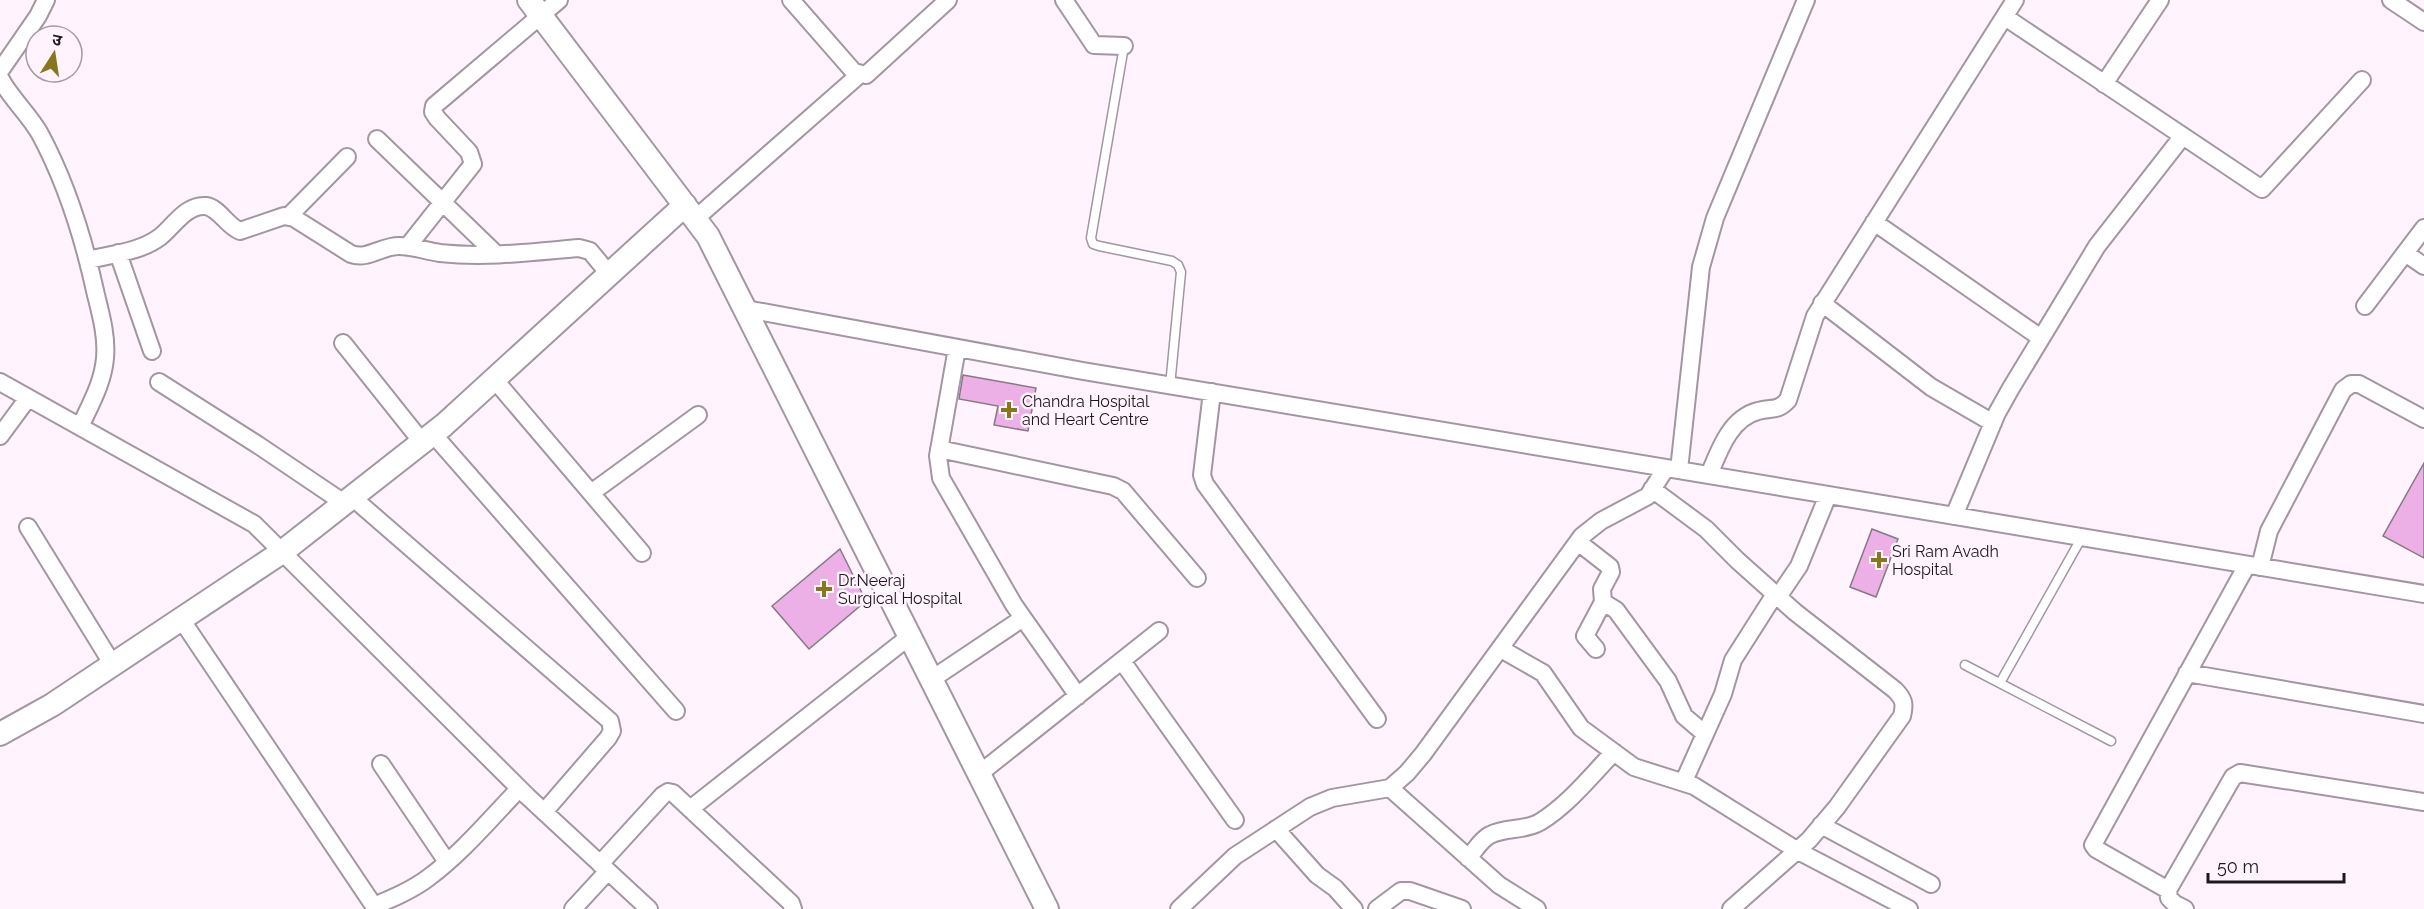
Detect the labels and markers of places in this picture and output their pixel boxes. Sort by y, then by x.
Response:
place label: Chandra Hospital and Heart Centre [1022,392,1150,429]
marker: Chandra Hospital and Heart Centre [1000,401,1018,419]
place label: Sri Ram Avadh Hospital [1892,542,1999,579]
marker: Sri Ram Avadh Hospital [1870,551,1888,569]
place label: Dr.Neeraj Surgical Hospital [838,571,963,608]
marker: Dr.Neeraj Surgical Hospital [815,580,833,598]

